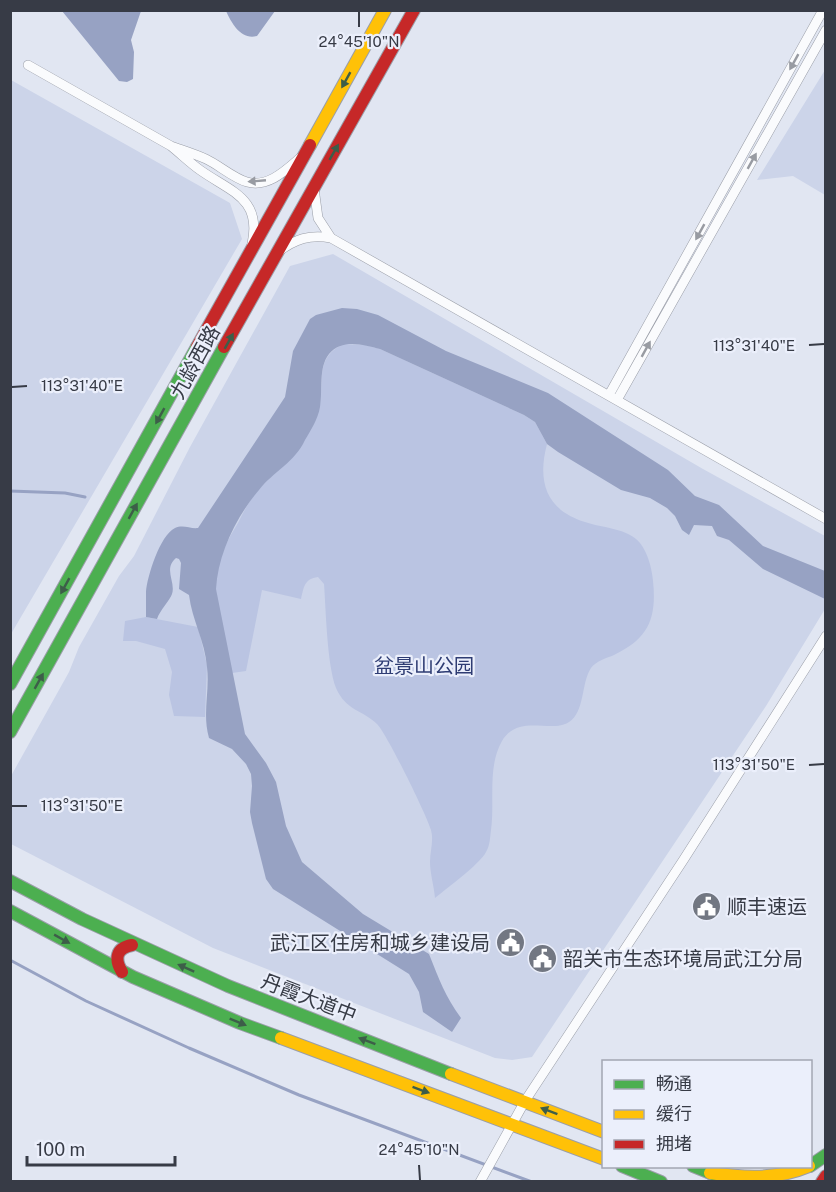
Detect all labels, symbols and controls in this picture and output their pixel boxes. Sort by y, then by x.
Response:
text: 24°45'10"N [319,33,399,50]
one-way arrow [789,53,799,70]
one-way arrow [341,72,352,88]
one-way arrow [329,143,339,160]
one-way arrow [747,152,757,169]
one-way arrow [248,176,267,186]
one-way arrow [694,224,705,240]
street label: 九龄西路 [165,321,225,403]
one-way arrow [224,332,234,349]
text: 113°31'40"E [713,337,795,354]
one-way arrow [641,340,651,357]
text: 113°31'40"E [41,377,123,394]
one-way arrow [155,408,165,425]
one-way arrow [128,503,139,519]
one-way arrow [60,578,70,595]
park label: 盆景山公园 [374,654,474,678]
one-way arrow [34,672,44,689]
text: 113°31'50"E [713,756,795,773]
text: 113°31'50"E [41,797,123,814]
public building icon: 顺丰速运 [690,891,722,923]
place label: 顺丰速运 [727,895,807,919]
public building icon: 武江区住房和城乡建设局 [495,927,527,959]
place label: 武江区住房和城乡建设局 [270,931,490,955]
one-way arrow [54,934,71,944]
public building icon: 韶关市生态环境局武江分局 [526,943,558,975]
place label: 韶关市生态环境局武江分局 [563,947,803,971]
one-way arrow [177,963,195,973]
street label: 丹霞大道中 [258,969,360,1027]
one-way arrow [229,1018,247,1027]
one-way arrow [358,1036,376,1045]
legend [602,1060,812,1168]
text: 畅通 [656,1073,692,1094]
one-way arrow [412,1086,430,1096]
text: 缓行 [656,1103,692,1124]
one-way arrow [540,1105,558,1115]
scale bar [27,1129,176,1167]
text: 拥堵 [656,1133,692,1154]
text: 100 m [36,1139,85,1160]
text: 24°45'10"N [379,1141,459,1158]

